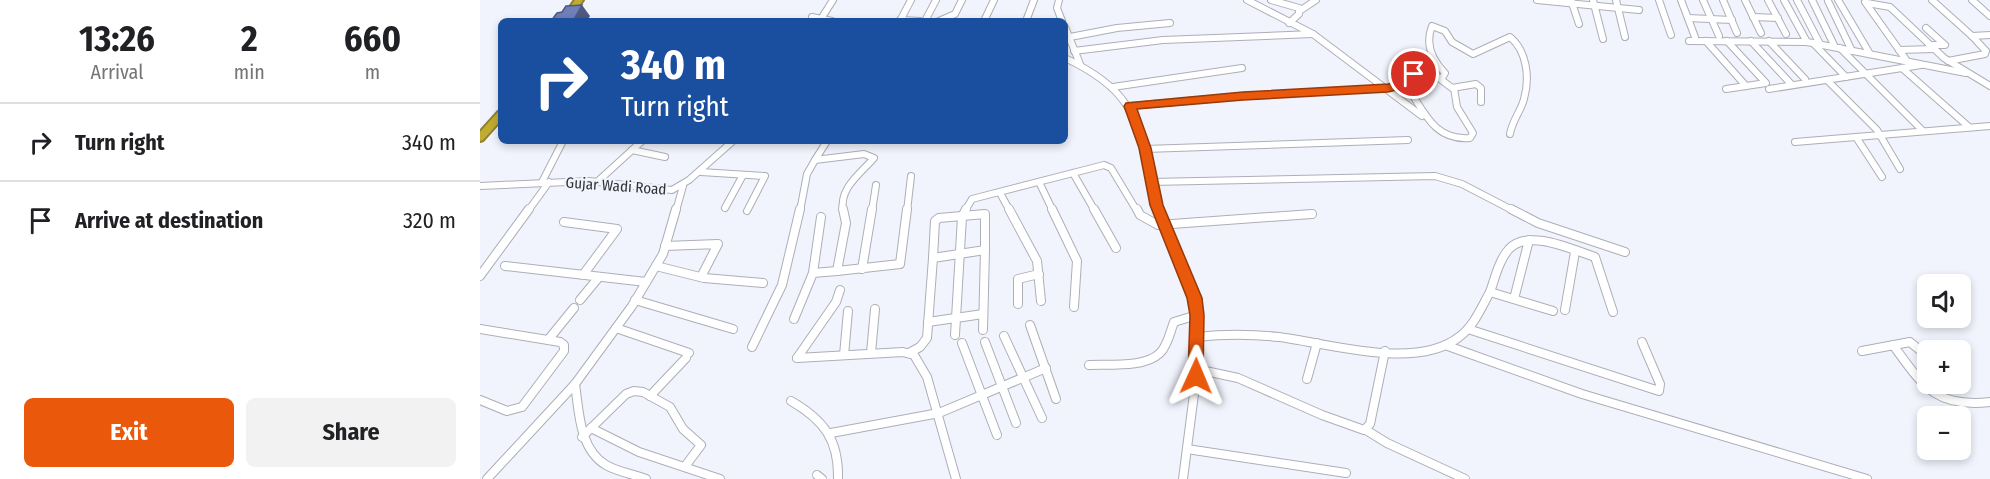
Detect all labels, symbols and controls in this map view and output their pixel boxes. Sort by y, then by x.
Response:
text: 13:26 [79,17,155,61]
text: 2 [241,17,258,61]
text: 660 [344,17,401,61]
text: 340 m [621,40,726,90]
icon: right [522,42,600,120]
pin [1388,48,1439,99]
icon: arrive [1397,57,1430,90]
text: Arrival [90,60,143,84]
text: min [234,60,265,84]
text: m [365,60,380,84]
text: Turn right [621,91,729,123]
icon: right [24,126,57,159]
text: Turn right [75,129,164,156]
text: 340 m [402,129,456,156]
street label: Gujar Wadi Road [565,174,667,198]
icon: arrive [24,204,57,237]
text: Arrive at destination [75,207,263,234]
text: 320 m [403,207,456,234]
map controls [1917,274,1971,460]
button: sound [1917,274,1971,328]
button: + [1917,340,1971,394]
position arrow [1164,344,1228,408]
button: Exit [24,398,234,467]
button: Share [246,398,456,467]
button: − [1917,406,1971,460]

